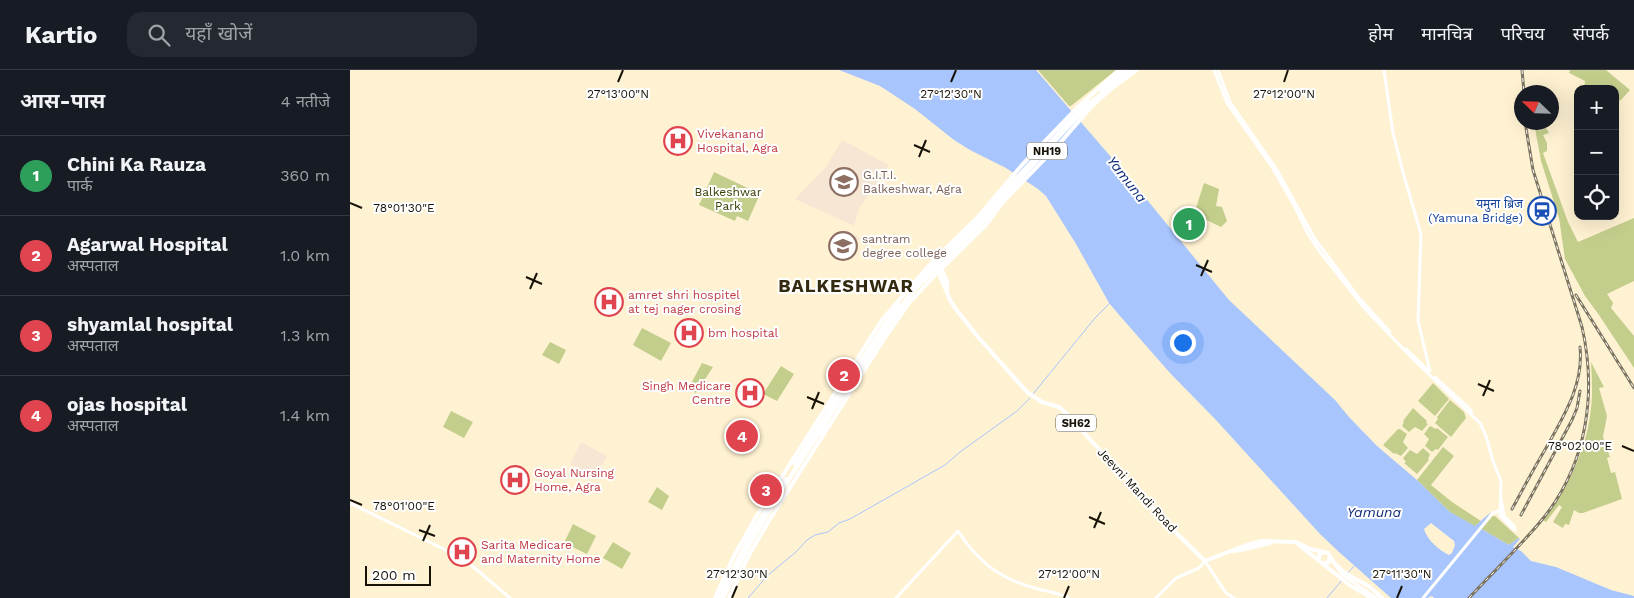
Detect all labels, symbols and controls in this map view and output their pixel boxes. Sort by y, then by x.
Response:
search box [127,12,477,57]
text: Kartio [25,21,97,49]
icon: search [145,21,173,49]
text: यहाँ खोजें [185,22,252,45]
text: होम [1368,23,1393,44]
text: मानचित्र [1421,23,1473,44]
text: परिचय [1501,23,1545,44]
text: संपर्क [1573,23,1609,44]
north arrow [1514,85,1559,130]
map controls [1574,85,1619,220]
button: + [1574,85,1619,130]
text: 27°13'00"N [587,87,649,101]
text: 27°12'30"N [920,87,982,101]
text: 27°12'00"N [1253,87,1315,101]
text: आस-पास [20,88,105,113]
text: 4 नतीजे [281,92,330,111]
hospital icon: Vivekanand Hospital, Agra [663,126,693,156]
place label: Vivekanand Hospital, Agra [697,127,778,155]
button: − [1574,130,1619,175]
road number: NH19 [1027,142,1067,160]
text: Chini Ka Rauza [67,153,206,176]
water label: Yamuna [1104,153,1150,206]
text: 1 [33,166,39,185]
text: 360 m [280,166,330,185]
school or university icon: G.I.T.I. Balkeshwar, Agra [829,167,859,197]
place label: G.I.T.I. Balkeshwar, Agra [863,168,962,196]
button: locate [1574,175,1619,220]
text: पार्क [67,176,93,195]
park label: Balkeshwar Park [694,185,762,213]
place label: यमुना ब्रिज (Yamuna Bridge) [1428,196,1524,225]
station icon: यमुना ब्रिज (Yamuna Bridge) [1527,196,1557,226]
text: 78°01'30"E [373,201,435,215]
pin: 1 [1173,205,1205,243]
school or university icon: santram degree college [828,231,858,261]
place label: santram degree college [862,232,947,260]
text: Agarwal Hospital [67,233,228,256]
text: 2 [31,246,41,265]
text: 1.0 km [280,246,330,265]
text: अस्पताल [67,256,119,275]
district label: BALKESHWAR [778,275,914,296]
hospital icon: amret shri hospitel at tej nager crosing [594,287,624,317]
place label: amret shri hospitel at tej nager crosing [628,288,741,316]
text: shyamlal hospital [67,313,233,336]
hospital icon: bm hospital [674,318,704,348]
text: 3 [31,326,41,345]
text: 1.3 km [280,326,330,345]
place label: bm hospital [708,326,779,340]
your location [1170,330,1196,356]
text: अस्पताल [67,336,119,355]
pin: 2 [828,356,860,394]
hospital icon: Singh Medicare Centre [735,378,765,408]
place label: Singh Medicare Centre [642,379,731,407]
text: ojas hospital [67,393,187,416]
text: 4 [31,406,41,425]
text: 1.4 km [280,406,330,425]
road number: SH62 [1056,414,1096,432]
text: अस्पताल [67,416,119,435]
pin: 4 [726,417,758,455]
text: 78°02'00"E [1548,439,1612,453]
street label: Jeevni Mandi Road [1094,445,1180,535]
hospital icon: Goyal Nursing Home, Agra [500,465,530,495]
place label: Goyal Nursing Home, Agra [534,466,615,494]
pin: 3 [750,471,782,509]
text: 78°01'00"E [373,499,435,513]
water label: Yamuna [1347,504,1401,520]
hospital icon: Sarita Medicare and Maternity Home [447,537,477,567]
place label: Sarita Medicare and Maternity Home [481,538,600,566]
scale bar [365,563,431,586]
text: 200 m [372,567,416,583]
text: 27°12'30"N [706,567,768,581]
text: 27°12'00"N [1038,567,1100,581]
text: 27°11'30"N [1372,567,1432,581]

